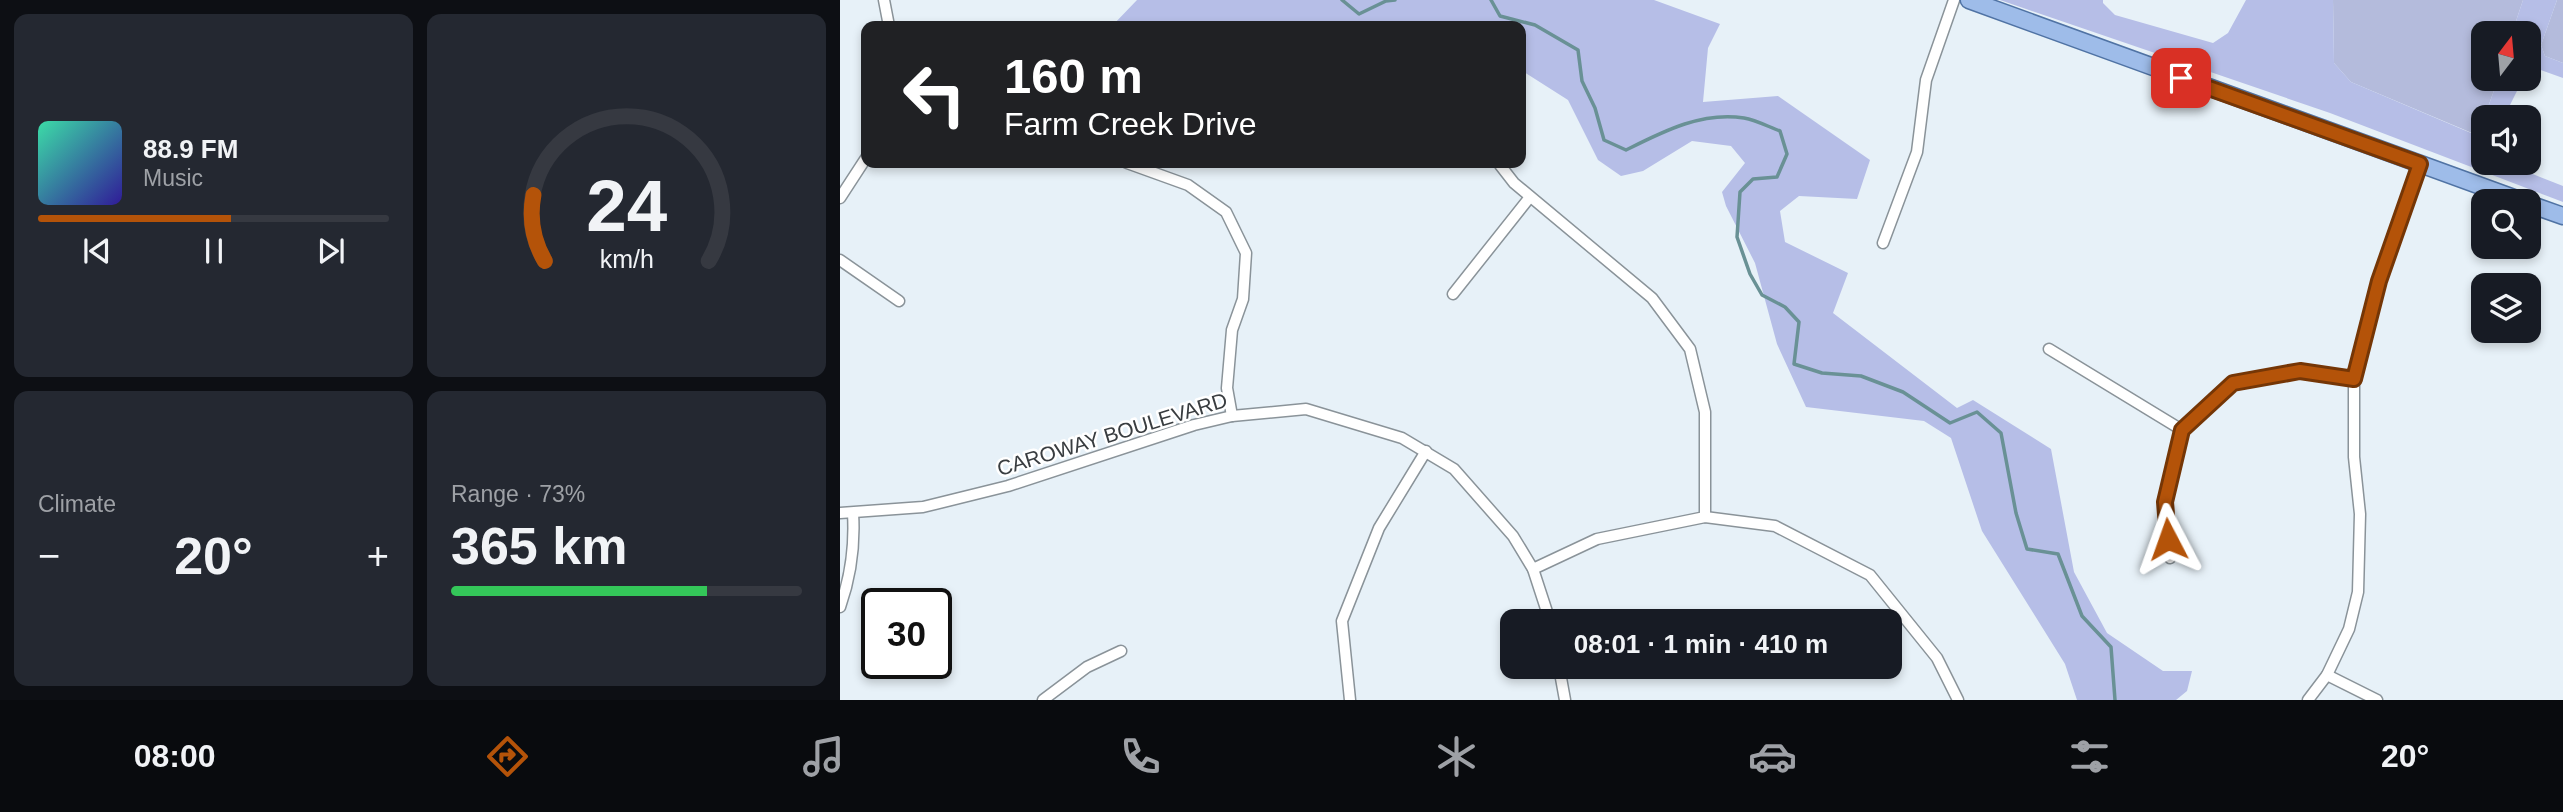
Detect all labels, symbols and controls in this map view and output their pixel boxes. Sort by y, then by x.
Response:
north arrow [2471,21,2541,91]
map controls [2471,21,2541,343]
pin [2151,48,2211,108]
icon: left [889,49,980,140]
text: 160 m [1004,49,1143,103]
icon: arrive [2162,59,2200,97]
button: sound [2471,105,2541,175]
text: Farm Creek Drive [1004,106,1256,142]
text: 88.9 FM [143,134,238,164]
text: Music [143,165,203,191]
text: 24 [586,166,667,247]
button: search [2471,189,2541,259]
icon: previous [78,232,116,270]
icon: pause [195,232,233,270]
icon: next [312,232,350,270]
text: km/h [599,245,654,273]
button: layers [2471,273,2541,343]
street label: CAROWAY BOULEVARD [994,388,1230,480]
text: Range · 73% [451,481,585,507]
text: Climate [38,491,116,517]
position arrow [2131,502,2205,576]
text: 365 km [451,517,627,575]
text: 20° [174,527,253,585]
text: − [38,535,60,577]
text: + [367,535,389,577]
speed limit sign: 30 [861,588,952,679]
text: 08:01 · 1 min · 410 m [1574,629,1828,659]
icon: directions [483,732,532,781]
icon: music [799,732,848,781]
icon: phone [1116,732,1165,781]
icon: climate [1432,732,1481,781]
icon: car [1748,732,1797,781]
icon: filters [2065,732,2114,781]
text: 08:00 [134,738,216,774]
text: 20° [2381,738,2429,774]

